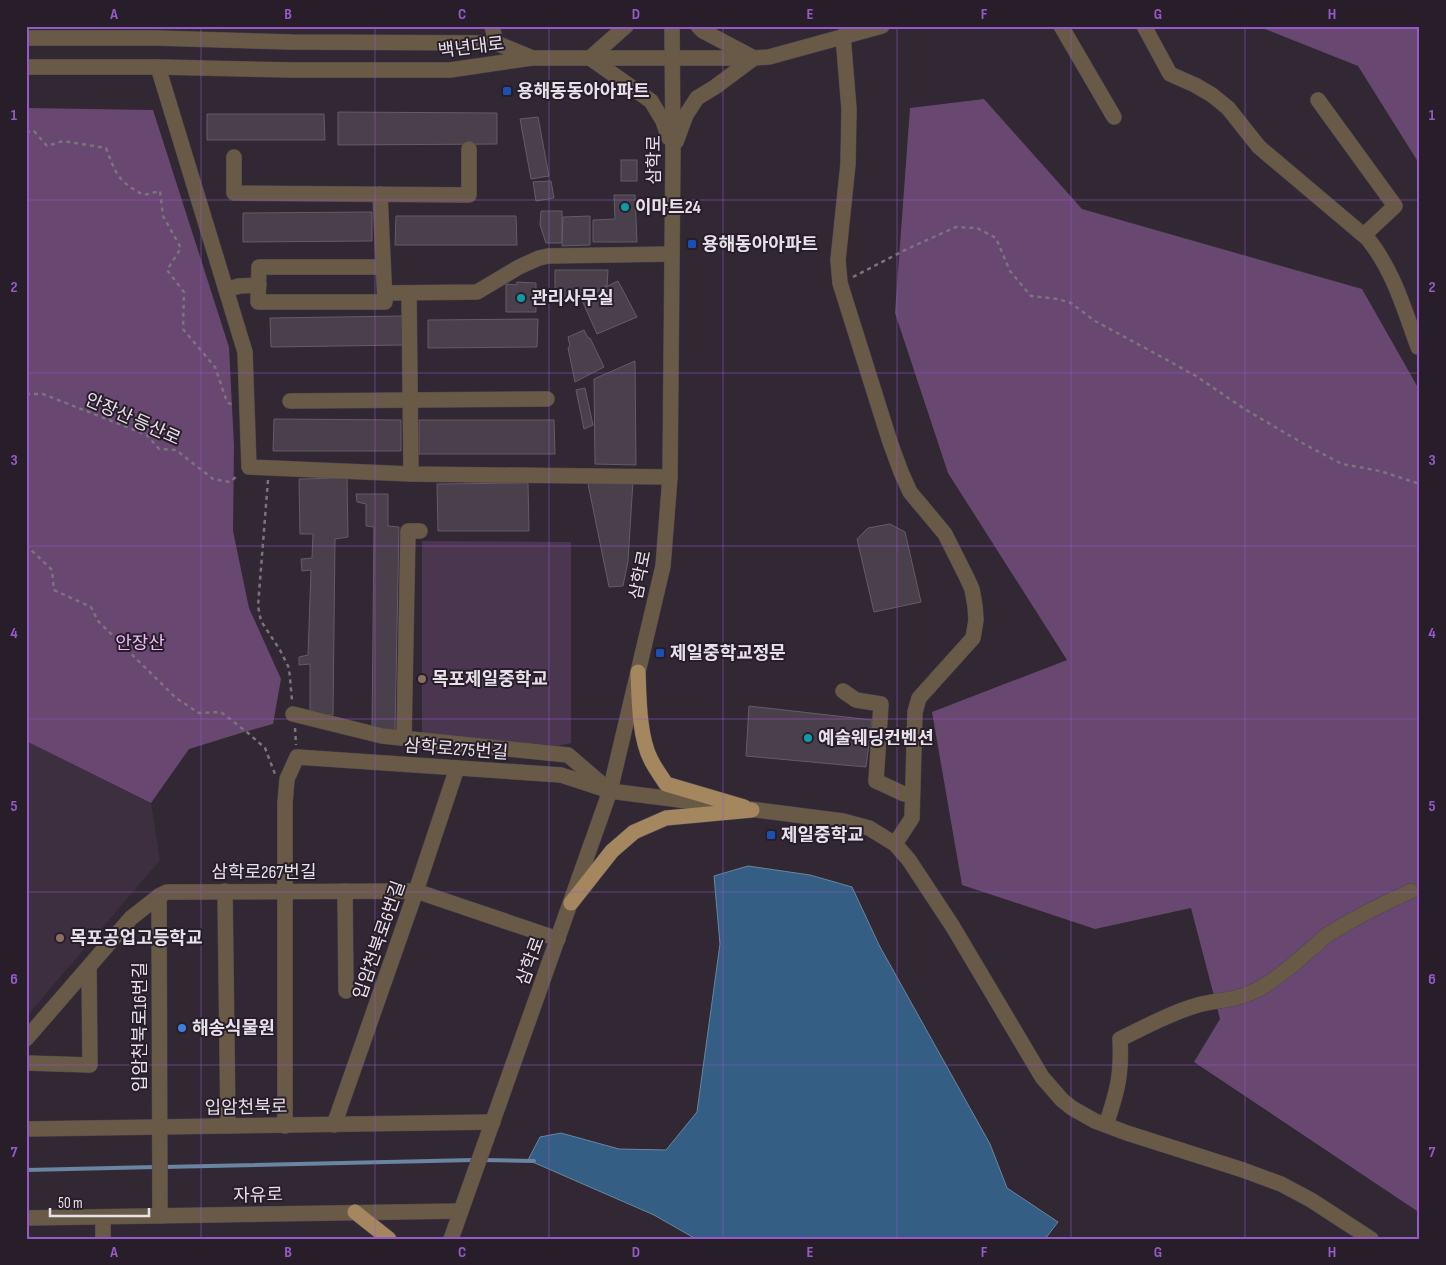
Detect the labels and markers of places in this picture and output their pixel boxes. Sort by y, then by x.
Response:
place label: 용해동동아아파트 [517,81,649,102]
marker: 용해동동아아파트 [501,85,513,97]
place label: 이마트24 [635,197,701,218]
marker: 이마트24 [619,201,631,213]
place label: 용해동아아파트 [702,234,818,255]
marker: 용해동아아파트 [686,238,698,250]
place label: 관리사무실 [531,288,614,309]
marker: 관리사무실 [515,292,527,304]
place label: 제일중학교정문 [670,643,786,664]
marker: 제일중학교정문 [654,647,666,659]
place label: 목포제일중학교 [432,669,548,690]
marker: 목포제일중학교 [416,673,428,685]
place label: 예술웨딩컨벤션 [818,728,934,749]
marker: 예술웨딩컨벤션 [802,732,814,744]
place label: 제일중학교 [781,825,864,846]
marker: 제일중학교 [765,829,777,841]
place label: 목포공업고등학교 [70,928,202,949]
marker: 목포공업고등학교 [54,932,66,944]
place label: 해송식물원 [192,1018,275,1039]
marker: 해송식물원 [176,1022,188,1034]

